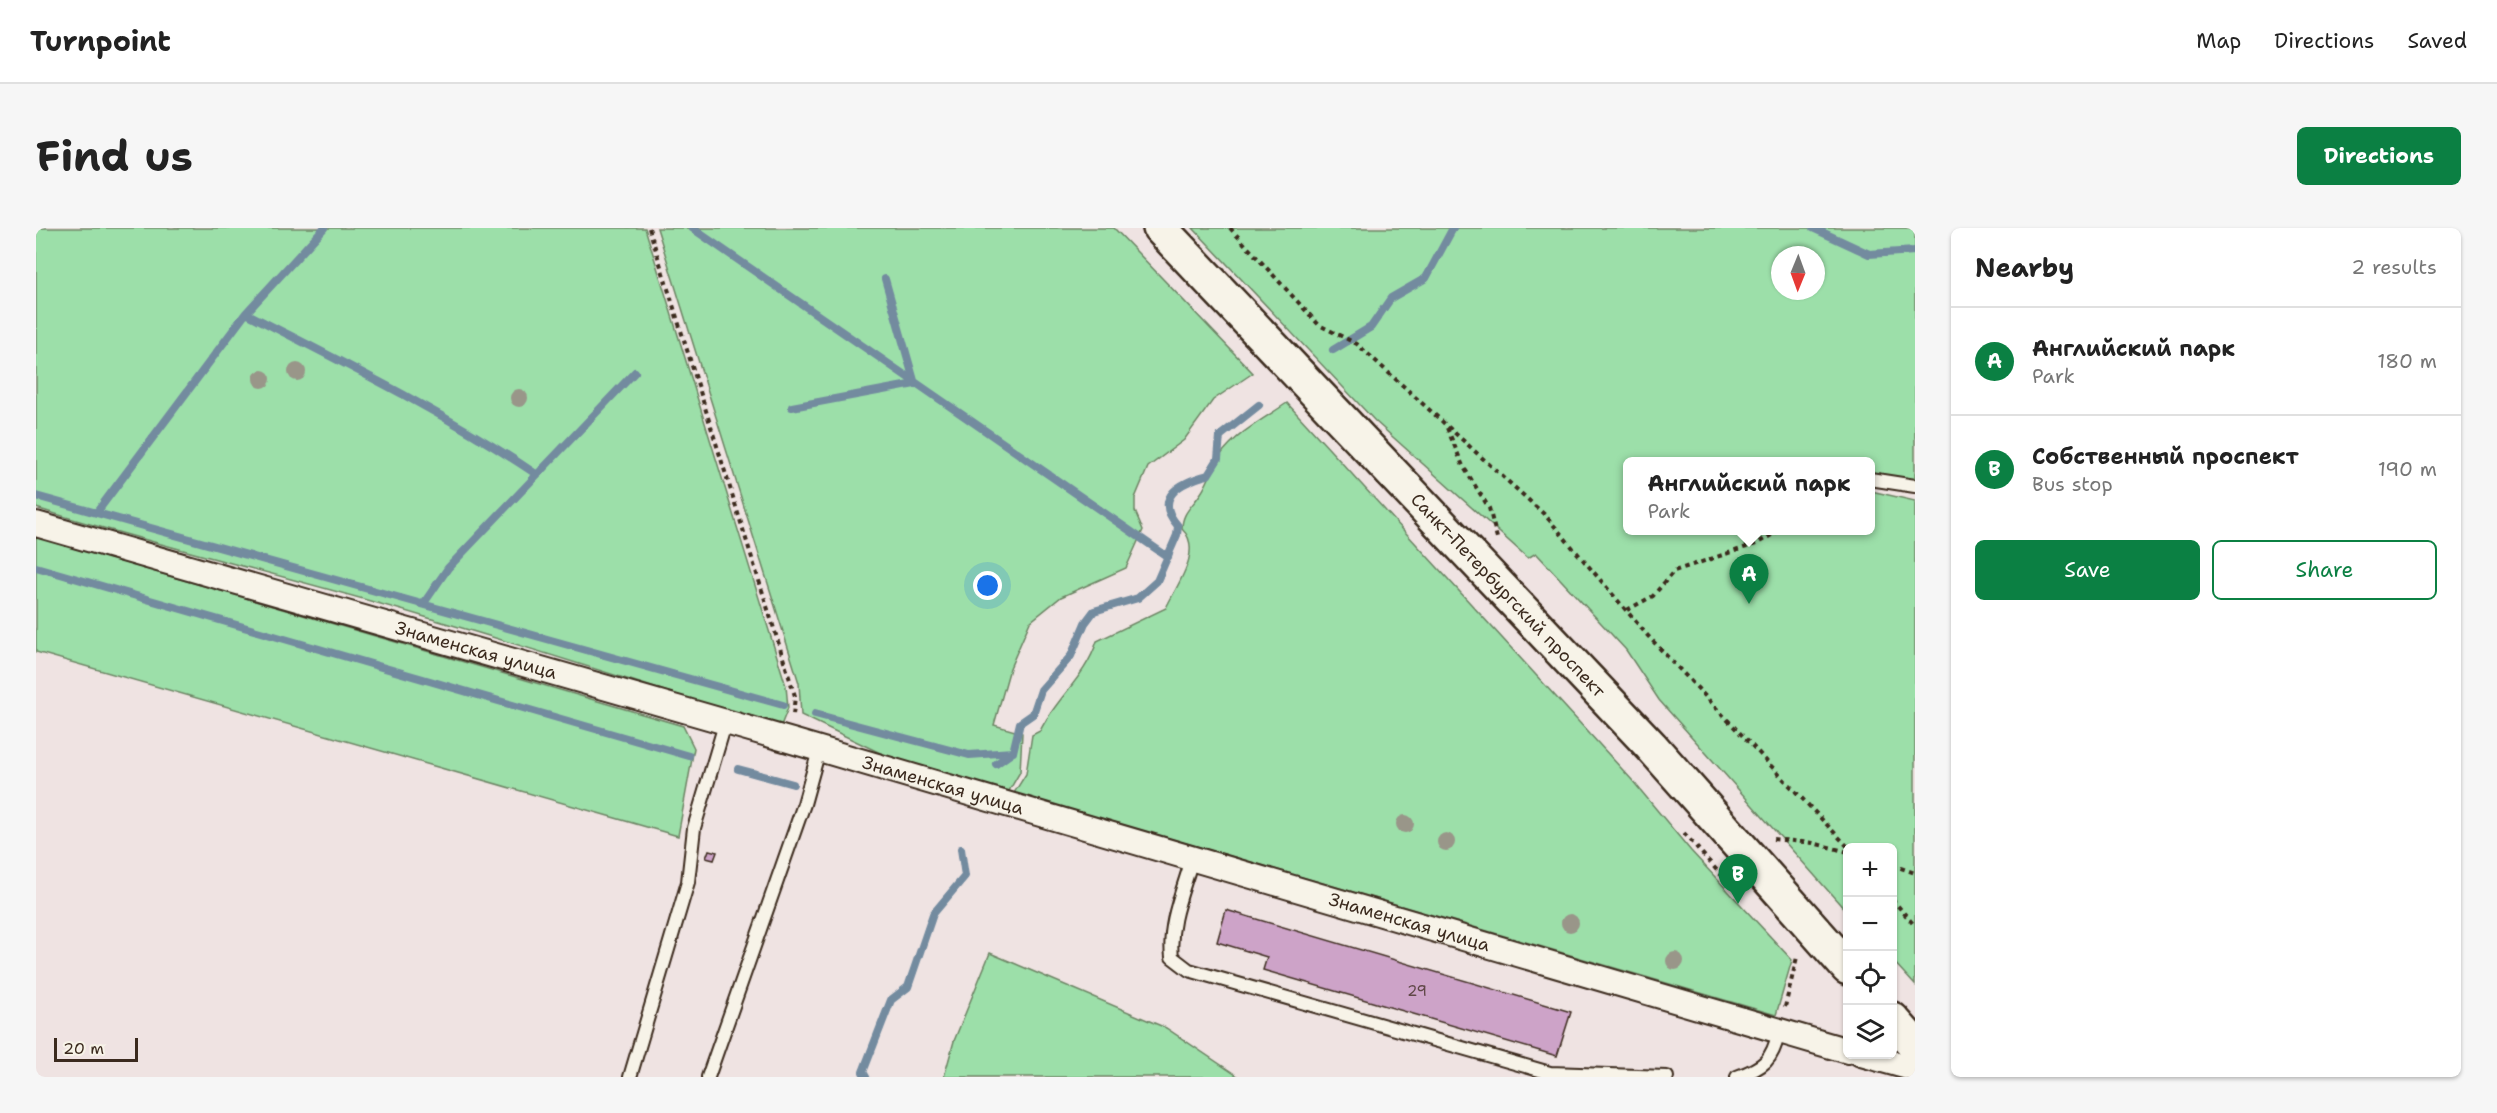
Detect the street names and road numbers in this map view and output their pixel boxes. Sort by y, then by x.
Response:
street label: Санкт-Петербургский проспект [1405,488,1611,703]
street label: Знаменская улица [393,616,560,685]
street label: Знаменская улица [860,750,1027,820]
street label: Знаменская улица [1326,887,1493,957]

